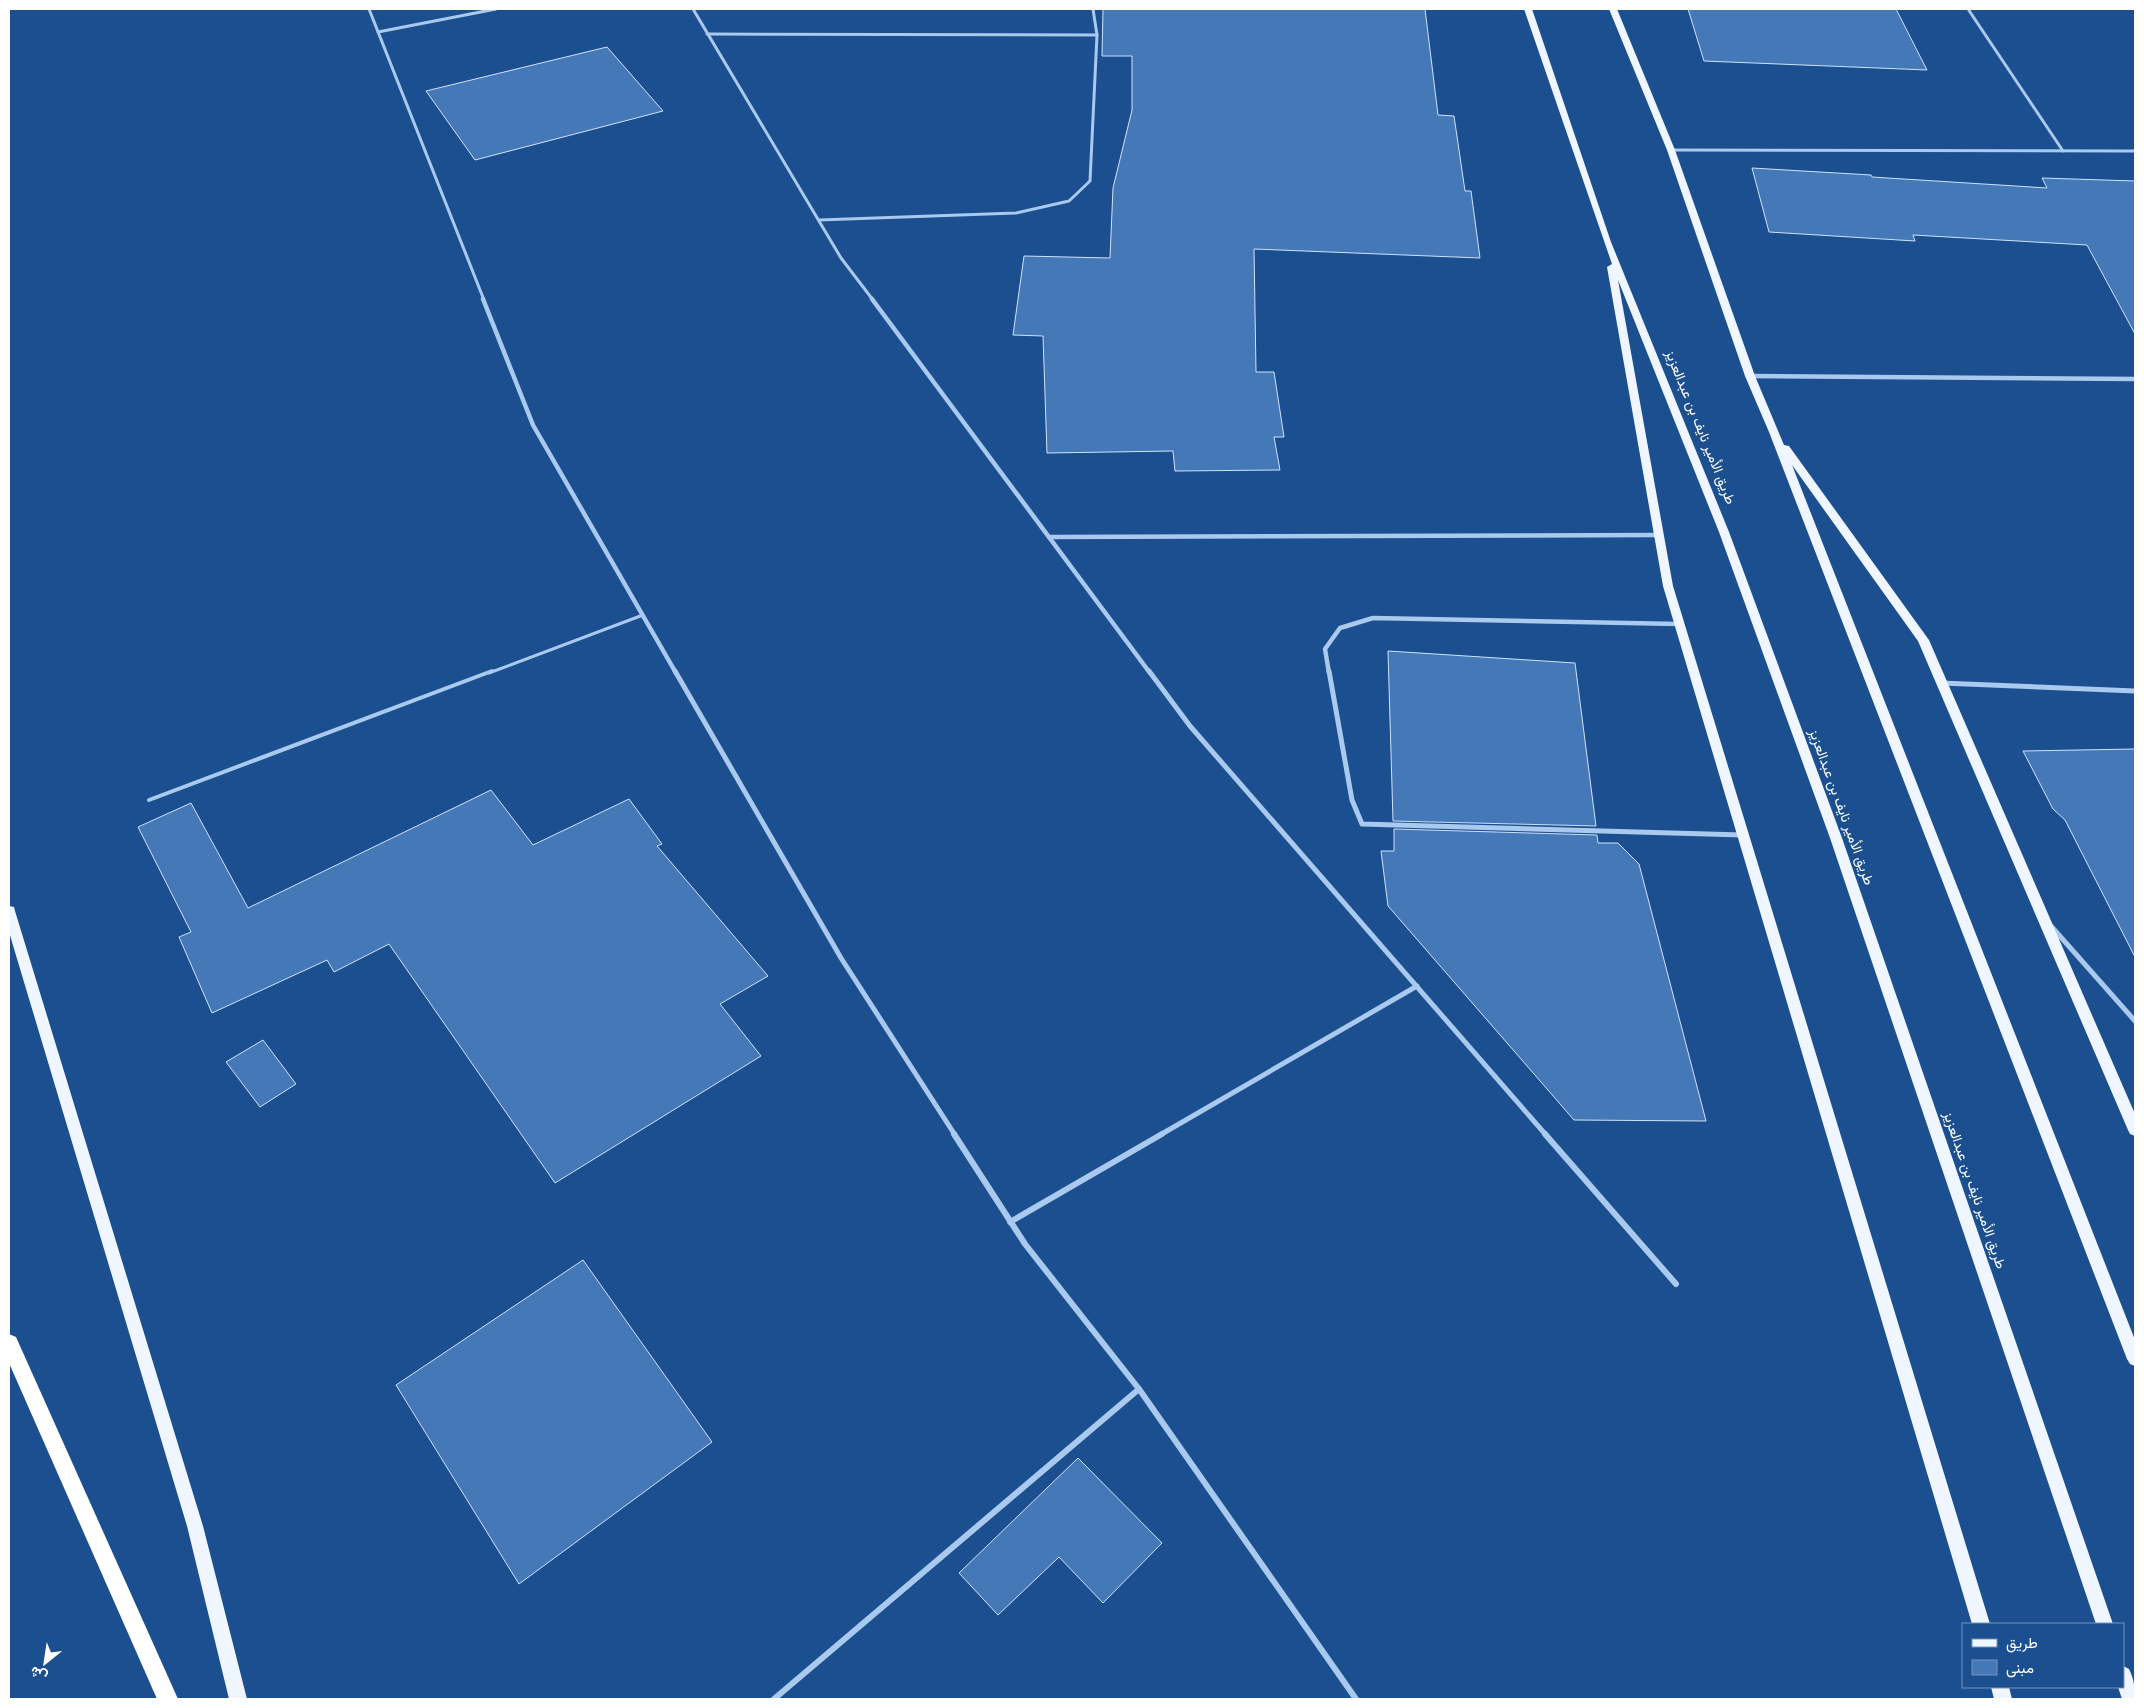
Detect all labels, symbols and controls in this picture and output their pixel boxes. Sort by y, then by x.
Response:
street label: طريق الأمير نايف بن عبدالعزيز [1661,346,1740,507]
street label: طريق الأمير نايف بن عبدالعزيز [1805,726,1879,888]
street label: طريق الأمير نايف بن عبدالعزيز [1939,1108,2010,1271]
legend [1962,1623,2124,1688]
text: طريق [2006,1633,2038,1653]
north arrow [20,1638,70,1688]
text: مبنى [2006,1658,2034,1678]
text: ش [27,1662,50,1686]

